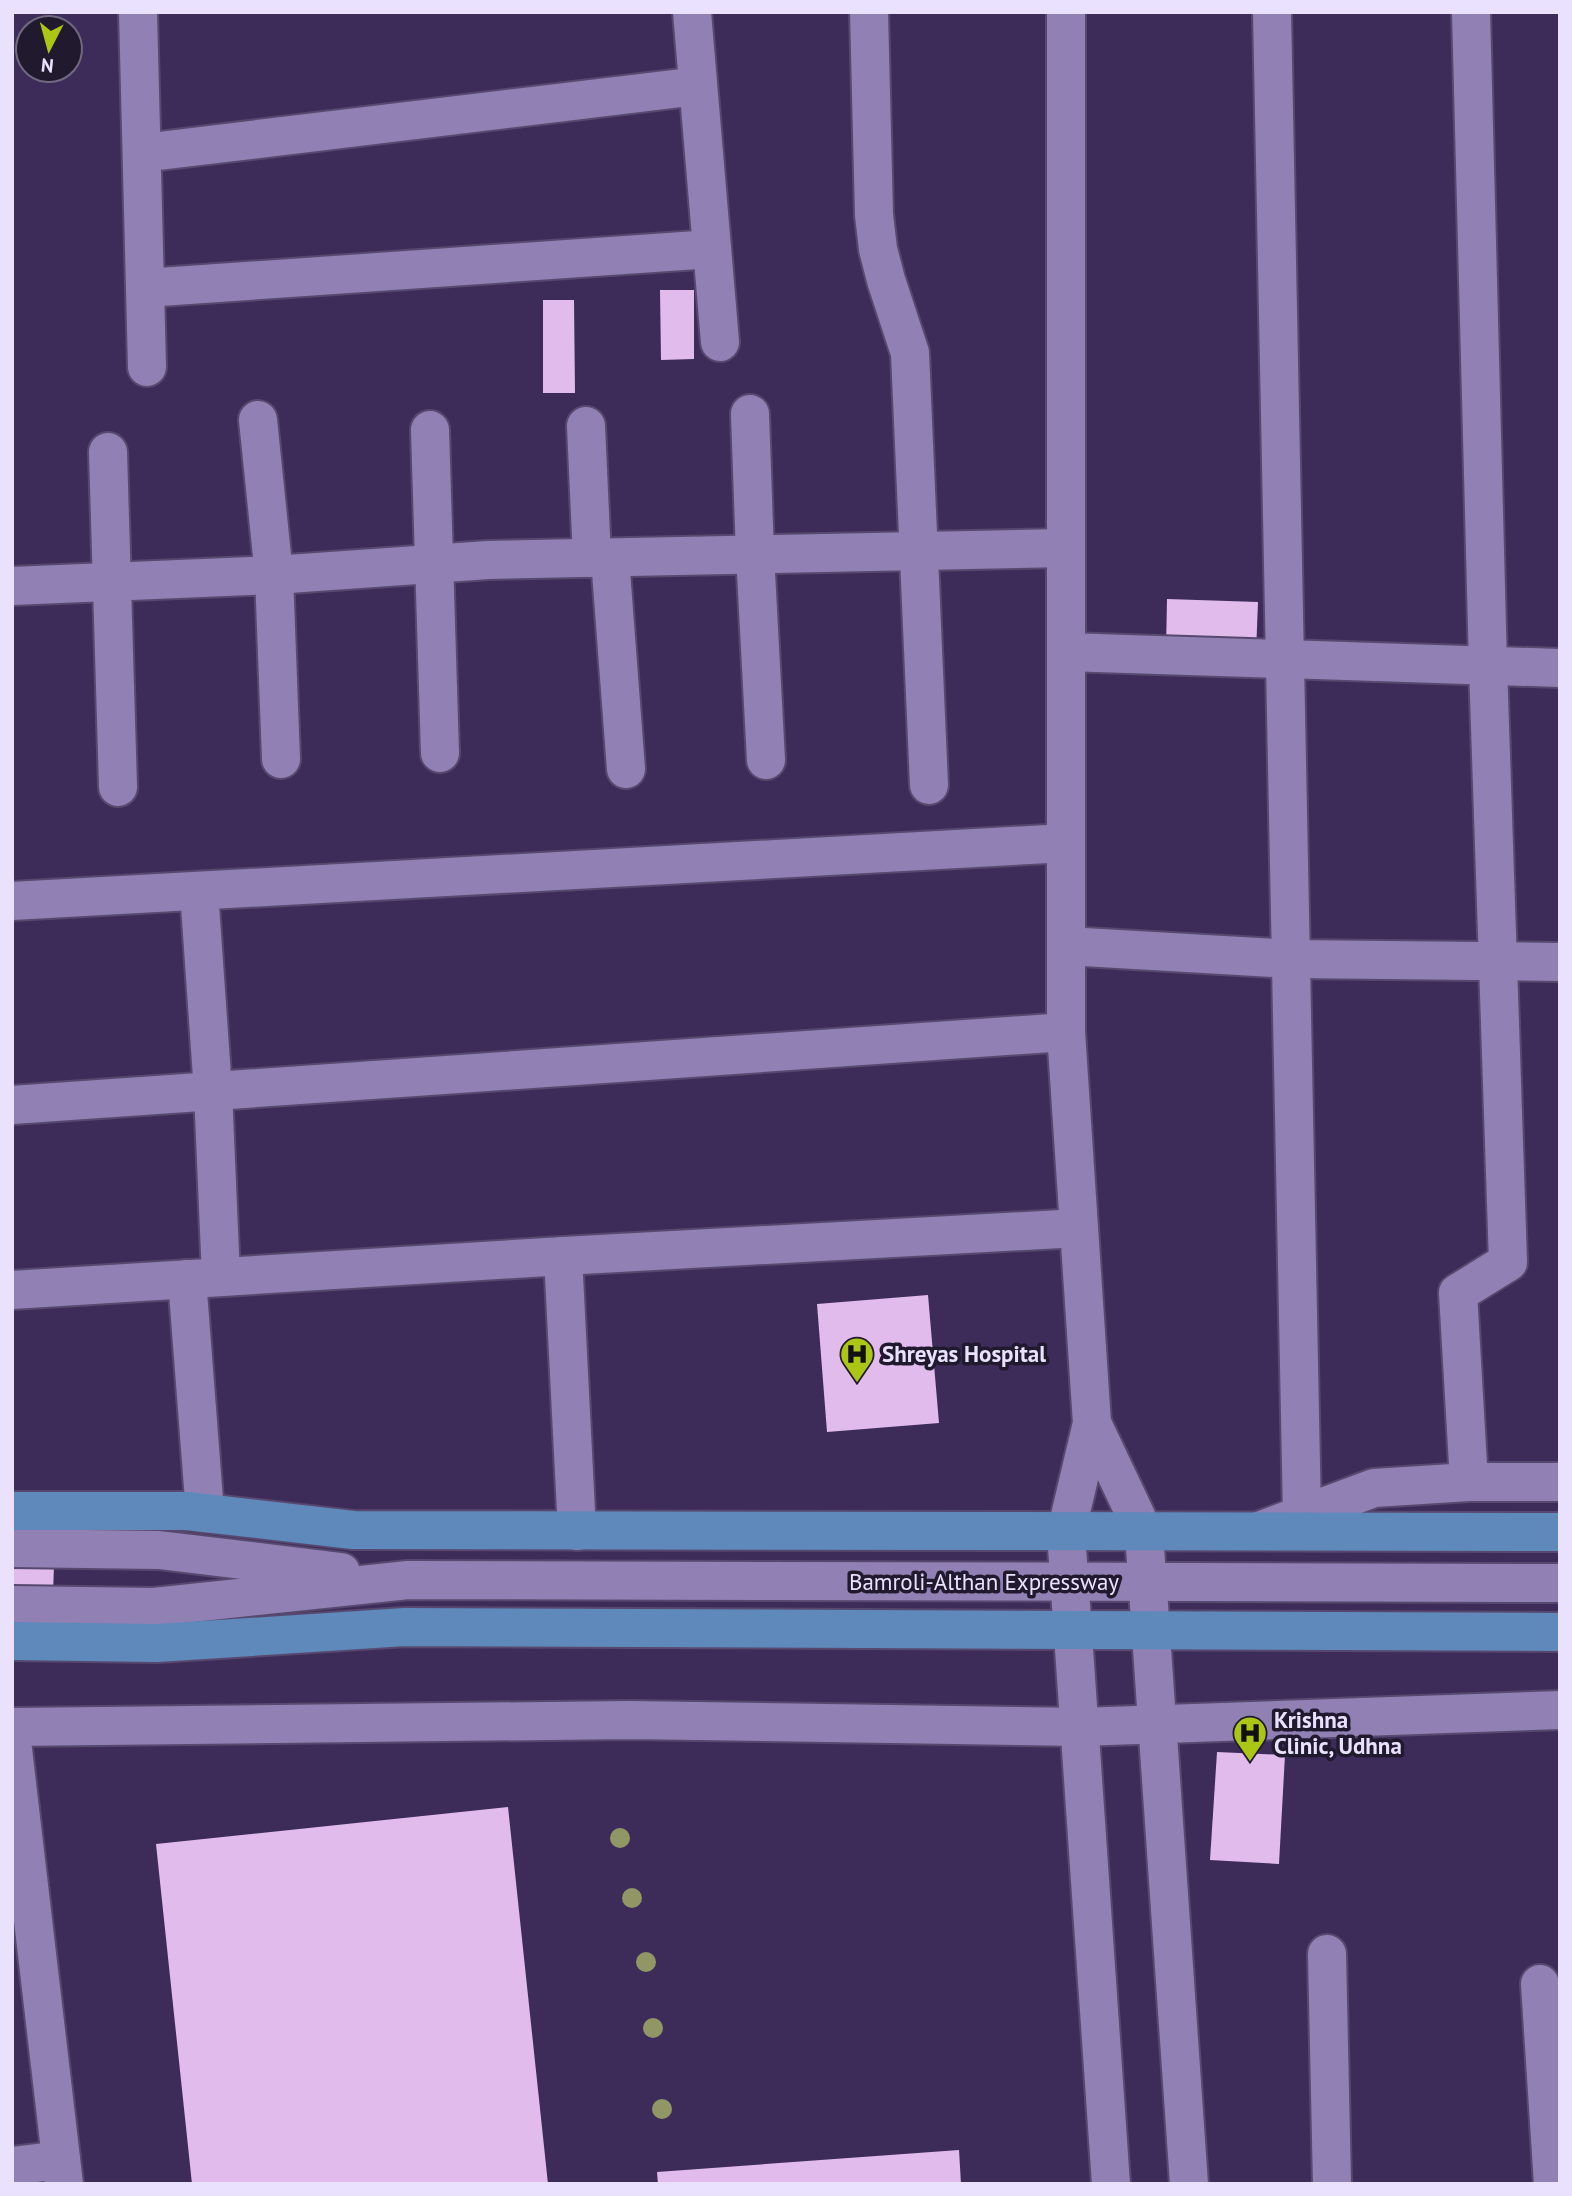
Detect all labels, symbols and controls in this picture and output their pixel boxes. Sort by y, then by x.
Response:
north arrow [14,14,84,84]
text: N [40,53,55,78]
hospital icon: Shreyas Hospital [838,1335,876,1384]
place label: Shreyas Hospital [882,1339,1046,1368]
street label: Bamroli-Althan Expressway [849,1567,1119,1596]
place label: Krishna Clinic, Udhna [1274,1705,1402,1760]
hospital icon: Krishna Clinic, Udhna [1231,1714,1269,1763]

